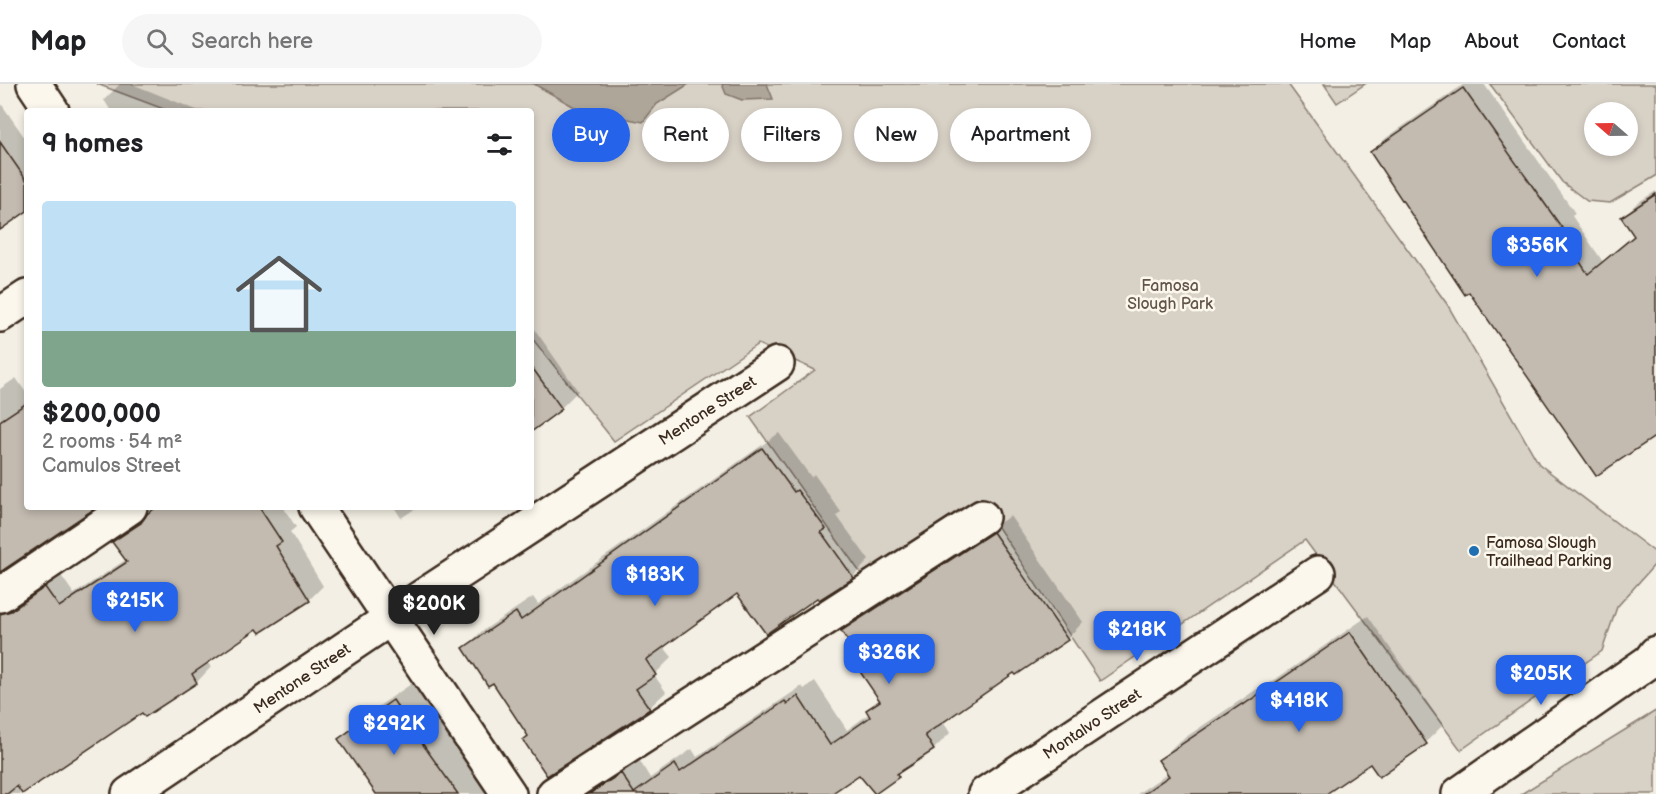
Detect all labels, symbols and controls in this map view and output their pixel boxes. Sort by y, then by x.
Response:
search box [122,14,542,68]
text: Map [30,25,86,58]
icon: search [143,25,176,58]
text: Search here [191,28,313,55]
text: Home [1299,29,1356,54]
text: Map [1389,29,1431,54]
text: About [1464,29,1519,54]
text: Contact [1552,29,1626,54]
north arrow [1584,102,1638,156]
map controls [1584,102,1638,156]
chip: Buy [552,108,630,162]
chip: Rent [642,108,729,162]
chip: Filters [741,108,842,162]
chip: New [854,108,938,162]
chip: Apartment [950,108,1091,162]
icon: filters [483,128,516,161]
text: 9 homes [42,129,143,160]
pin: $356K [1495,227,1579,278]
text: $356K [1506,234,1568,258]
icon: home [225,240,333,348]
park label: Famosa Slough Park [1127,277,1213,314]
street label: Mentone Street [656,372,760,450]
text: $200,000 [42,399,161,430]
text: 2 rooms · 54 m² [42,430,182,454]
text: Camulos Street [42,454,181,478]
place label: Famosa Slough Trailhead Parking [1486,534,1612,571]
marker: Famosa Slough Trailhead Parking [1467,544,1481,558]
pin: $183K [613,556,697,607]
text: $183K [626,563,684,587]
pin: $215K [93,582,177,633]
pin: $200K [392,585,476,636]
text: $215K [106,589,164,613]
text: $200K [402,592,466,616]
pin: $218K [1095,611,1179,662]
text: $218K [1108,618,1166,642]
pin: $326K [847,634,931,685]
street label: Mentone Street [251,640,354,718]
text: $326K [858,641,920,665]
pin: $205K [1499,655,1583,706]
text: $205K [1510,662,1572,686]
pin: $418K [1257,682,1341,733]
street label: Montalvo Street [1040,685,1145,764]
text: $418K [1270,689,1328,713]
pin: $292K [352,705,436,756]
text: $292K [363,712,425,736]

